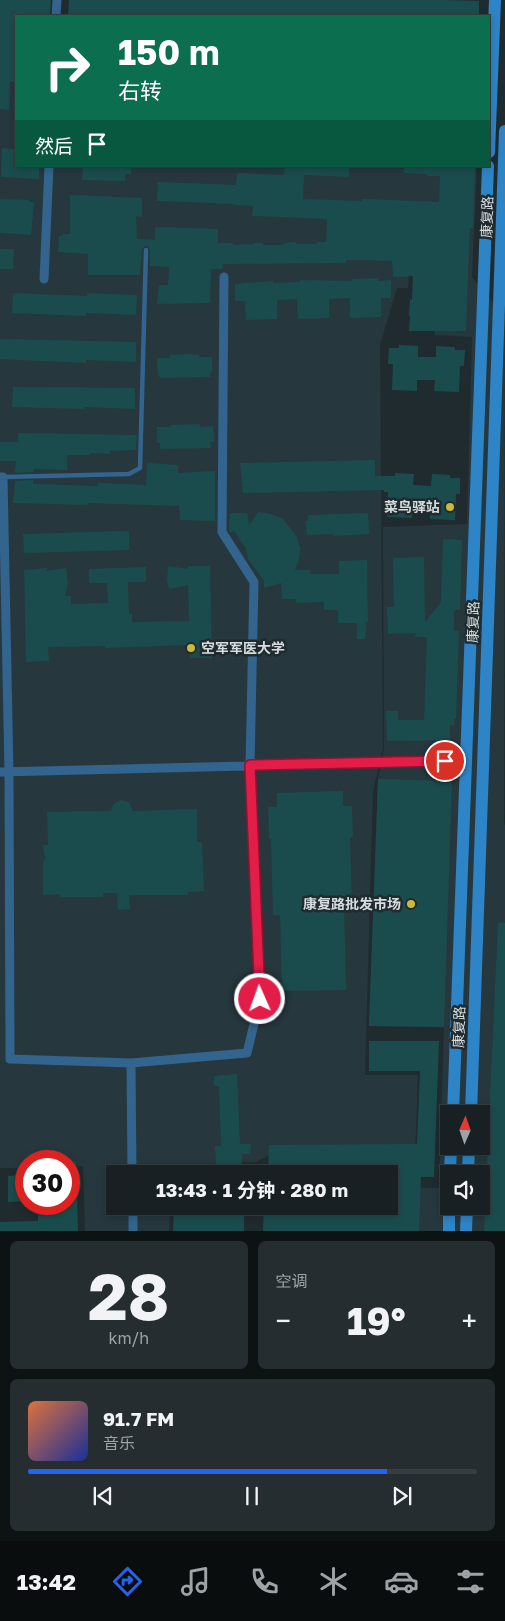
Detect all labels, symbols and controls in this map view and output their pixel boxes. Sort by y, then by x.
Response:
text: 150 m [118,31,220,73]
icon: right [35,35,100,100]
text: 右转 [118,77,162,104]
icon: arrive [83,130,111,158]
text: 然后 [35,134,73,157]
street label: 康复路 [477,196,496,238]
place label: 菜鸟驿站 [384,498,440,515]
marker: 菜鸟驿站 [444,501,456,513]
street label: 康复路 [463,601,482,643]
place label: 空军军医大学 [201,639,285,656]
marker: 空军军医大学 [185,642,197,654]
pin [424,740,466,782]
icon: arrive [431,747,459,775]
place label: 康复路批发市场 [303,895,401,912]
marker: 康复路批发市场 [405,898,417,910]
position arrow [233,972,285,1024]
street label: 康复路 [449,1006,468,1048]
north arrow [440,1105,490,1155]
map controls [440,1105,490,1215]
speed limit sign: 30 [15,1150,80,1215]
button: sound [440,1165,490,1215]
text: 13:43 · 1 分钟 · 280 m [156,1178,348,1201]
text: 28 [88,1256,169,1334]
text: 空调 [276,1271,308,1291]
text: 19° [347,1298,406,1343]
text: − [276,1304,291,1337]
text: + [462,1304,477,1337]
text: km/h [108,1328,149,1348]
text: 91.7 FM [103,1407,174,1430]
text: 音乐 [103,1433,135,1453]
icon: previous [89,1482,117,1510]
icon: pause [238,1482,266,1510]
icon: next [388,1482,416,1510]
icon: directions [110,1564,145,1599]
icon: music [178,1564,213,1599]
icon: phone [247,1564,282,1599]
icon: climate [316,1564,351,1599]
icon: car [384,1564,419,1599]
icon: filters [453,1564,488,1599]
text: 13:42 [17,1568,76,1595]

